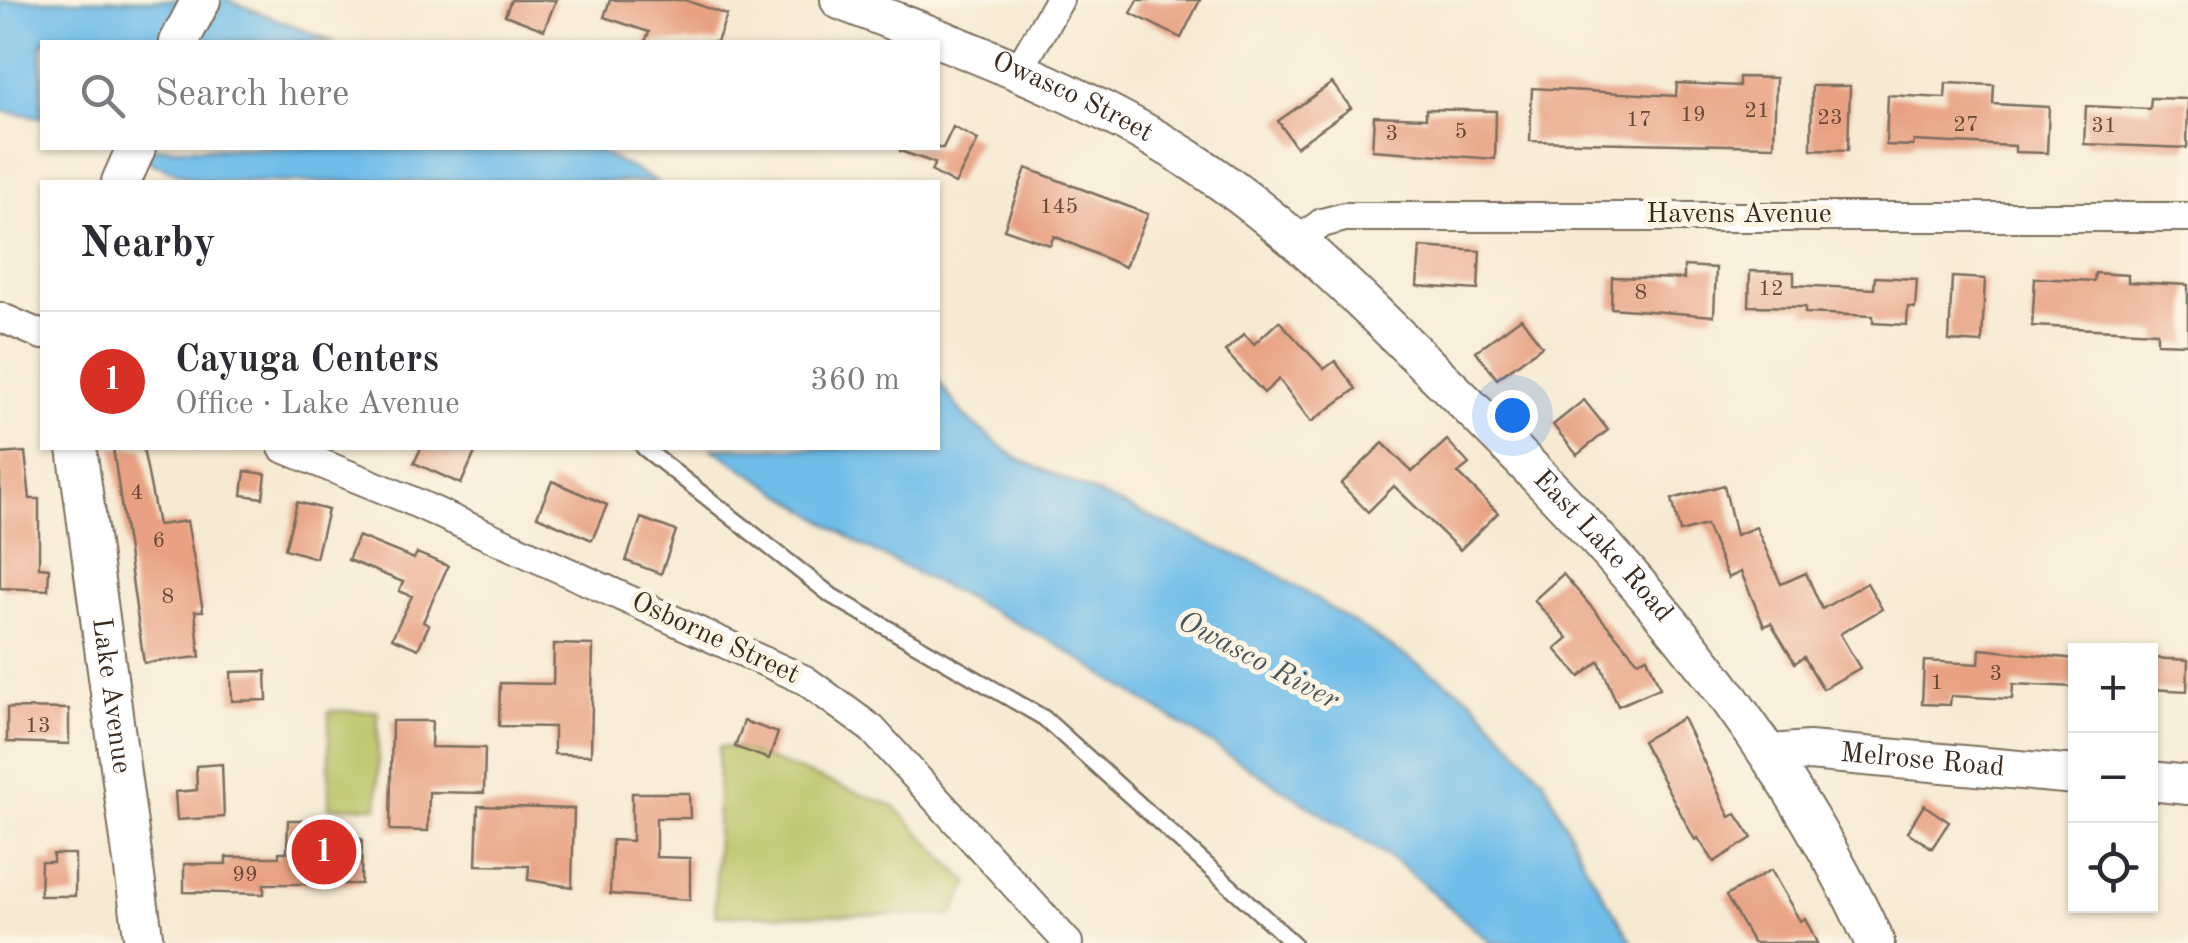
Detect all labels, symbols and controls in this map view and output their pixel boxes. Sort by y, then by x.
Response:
search box [40,40,940,150]
street label: Owasco Street [988,48,1157,148]
icon: search [75,68,130,123]
text: Search here [155,76,350,114]
house number: 21 [1744,100,1770,122]
house number: 19 [1680,104,1706,126]
house number: 23 [1817,107,1843,129]
house number: 17 [1626,109,1652,131]
house number: 27 [1953,114,1979,136]
house number: 31 [2091,115,2117,137]
house number: 5 [1455,121,1467,143]
house number: 3 [1386,123,1398,145]
house number: 145 [1040,196,1078,218]
street label: Havens Avenue [1646,201,1832,229]
text: Nearby [80,224,216,266]
house number: 12 [1758,278,1784,300]
house number: 8 [1635,282,1647,304]
text: Cayuga Centers [175,342,439,380]
text: 1 [103,365,122,397]
text: 360 m [810,365,900,397]
text: Office · Lake Avenue [175,389,460,421]
your location [1487,390,1538,441]
street label: East Lake Road [1527,465,1677,628]
house number: 4 [131,482,143,504]
house number: 6 [153,530,165,552]
house number: 8 [162,586,174,608]
street label: Osborne Street [627,588,803,690]
water label: Owasco River [1173,606,1344,716]
street label: Lake Avenue [86,616,135,775]
map controls [2068,643,2158,913]
button: + [2068,643,2158,733]
house number: 3 [1990,663,2002,685]
house number: 1 [1931,672,1943,694]
house number: 13 [25,715,51,737]
button: − [2068,733,2158,823]
street label: Melrose Road [1839,740,2006,783]
pin: 1 [292,814,356,890]
button: locate [2068,823,2158,913]
house number: 99 [232,864,258,886]

